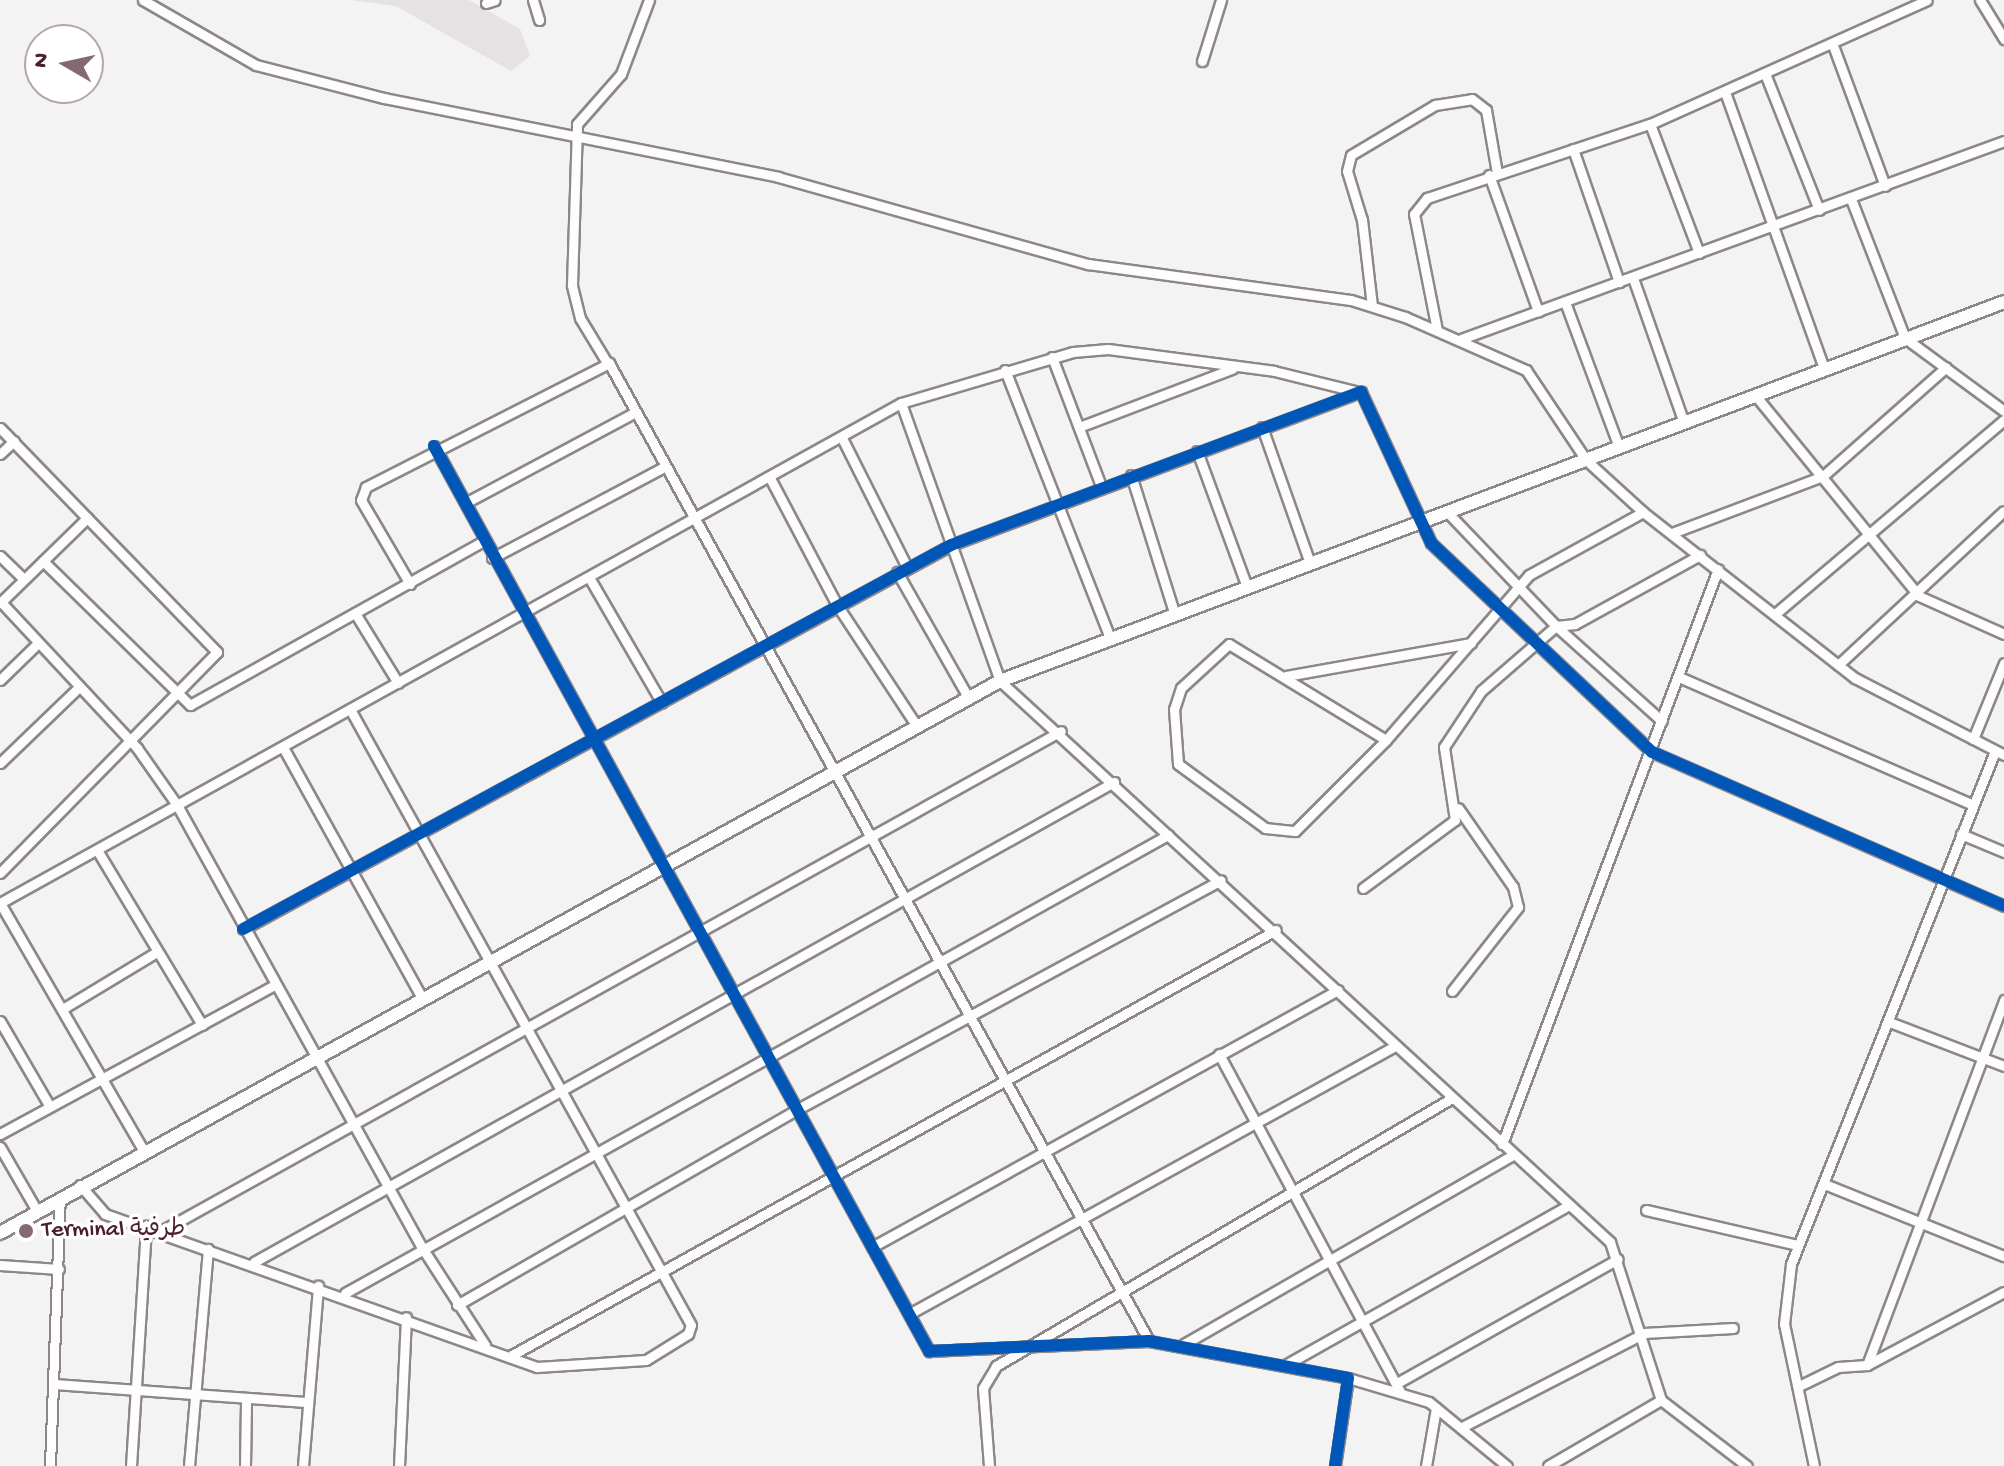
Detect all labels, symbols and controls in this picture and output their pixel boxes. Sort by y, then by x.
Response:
north arrow [24,24,104,104]
text: N [28,51,56,70]
place label: Terminal طرفية [42,1217,185,1245]
marker: Terminal طرفية [17,1222,35,1240]

